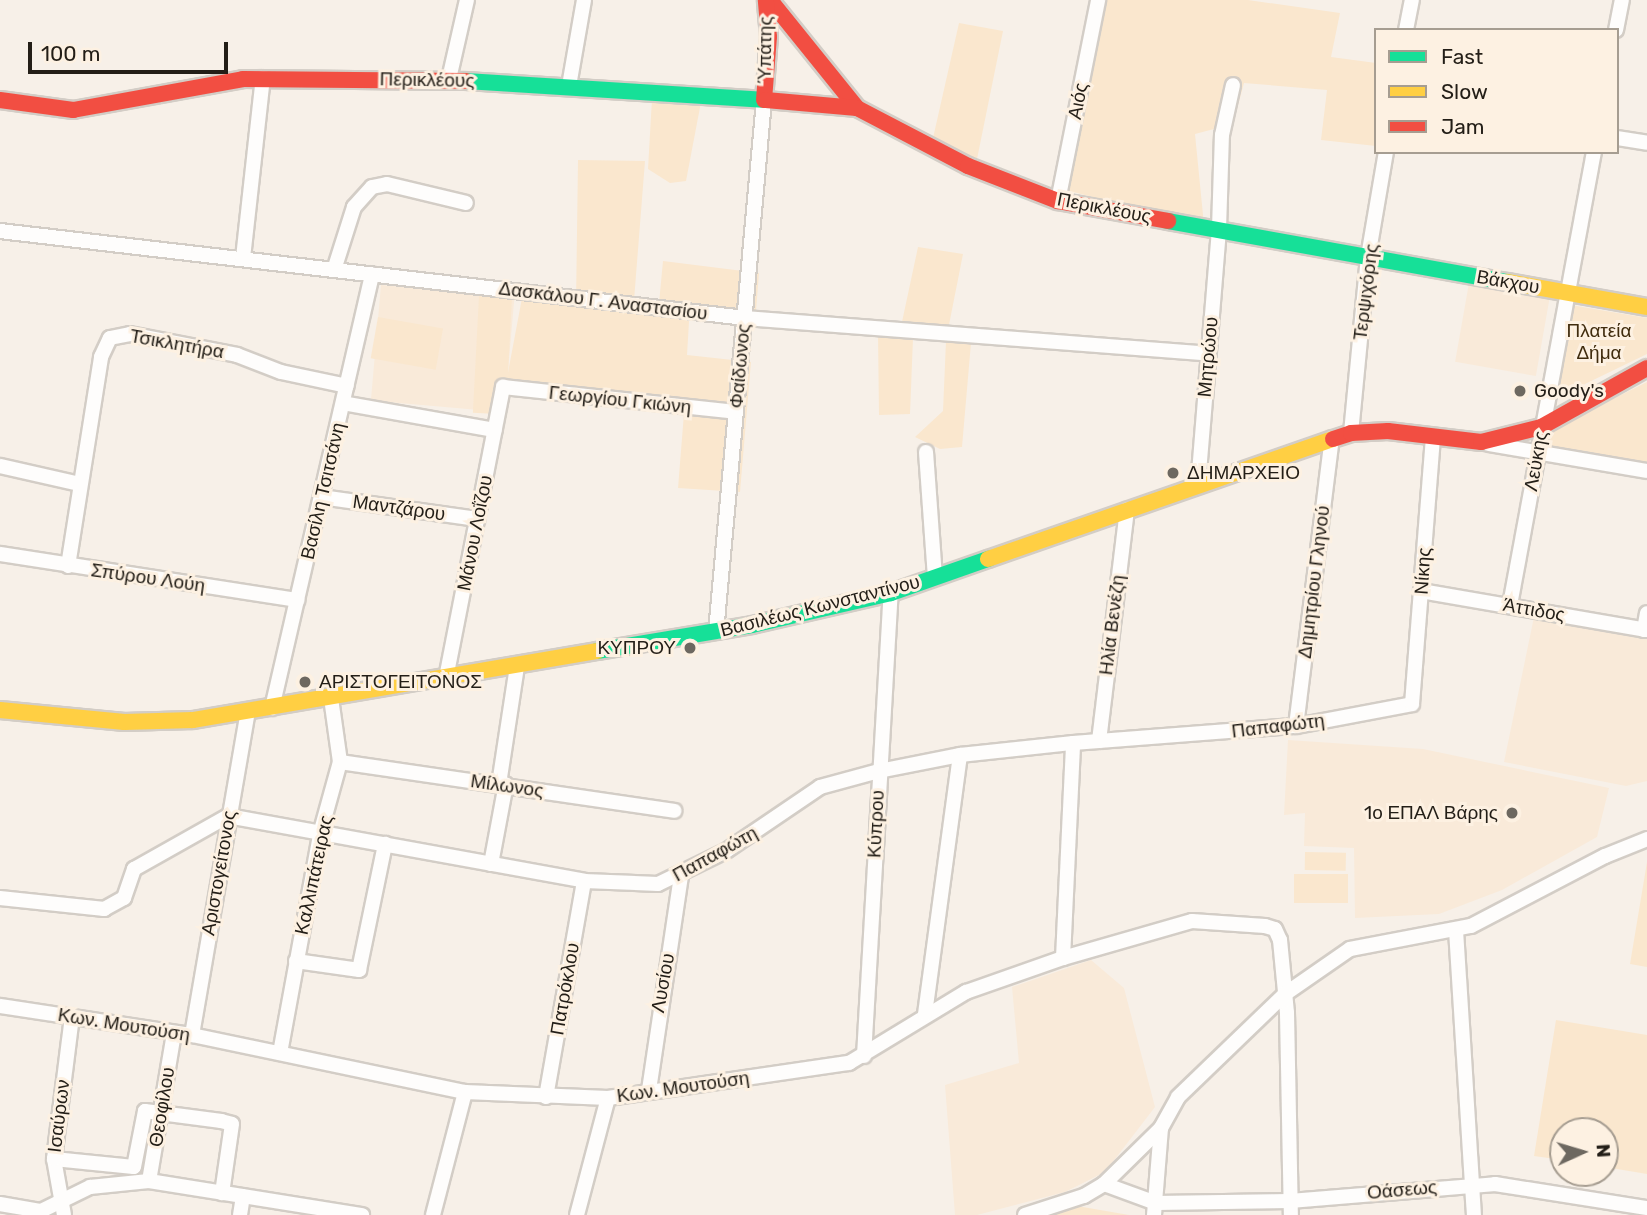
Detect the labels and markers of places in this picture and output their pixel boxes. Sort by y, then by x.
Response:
place label: Goody's [1534,380,1604,402]
marker: Goody's [1512,383,1528,399]
place label: ΔΗΜΑΡΧΕΙΟ [1187,462,1300,484]
marker: ΔΗΜΑΡΧΕΙΟ [1165,465,1181,481]
place label: ΚΥΠΡΟΥ [597,637,676,659]
marker: ΚΥΠΡΟΥ [682,640,698,656]
place label: ΑΡΙΣΤΟΓΕΙΤΟΝΟΣ [319,671,482,693]
marker: ΑΡΙΣΤΟΓΕΙΤΟΝΟΣ [297,674,313,690]
place label: 1ο ΕΠΑΛ Βάρης [1364,802,1498,824]
marker: 1ο ΕΠΑΛ Βάρης [1504,805,1520,821]

